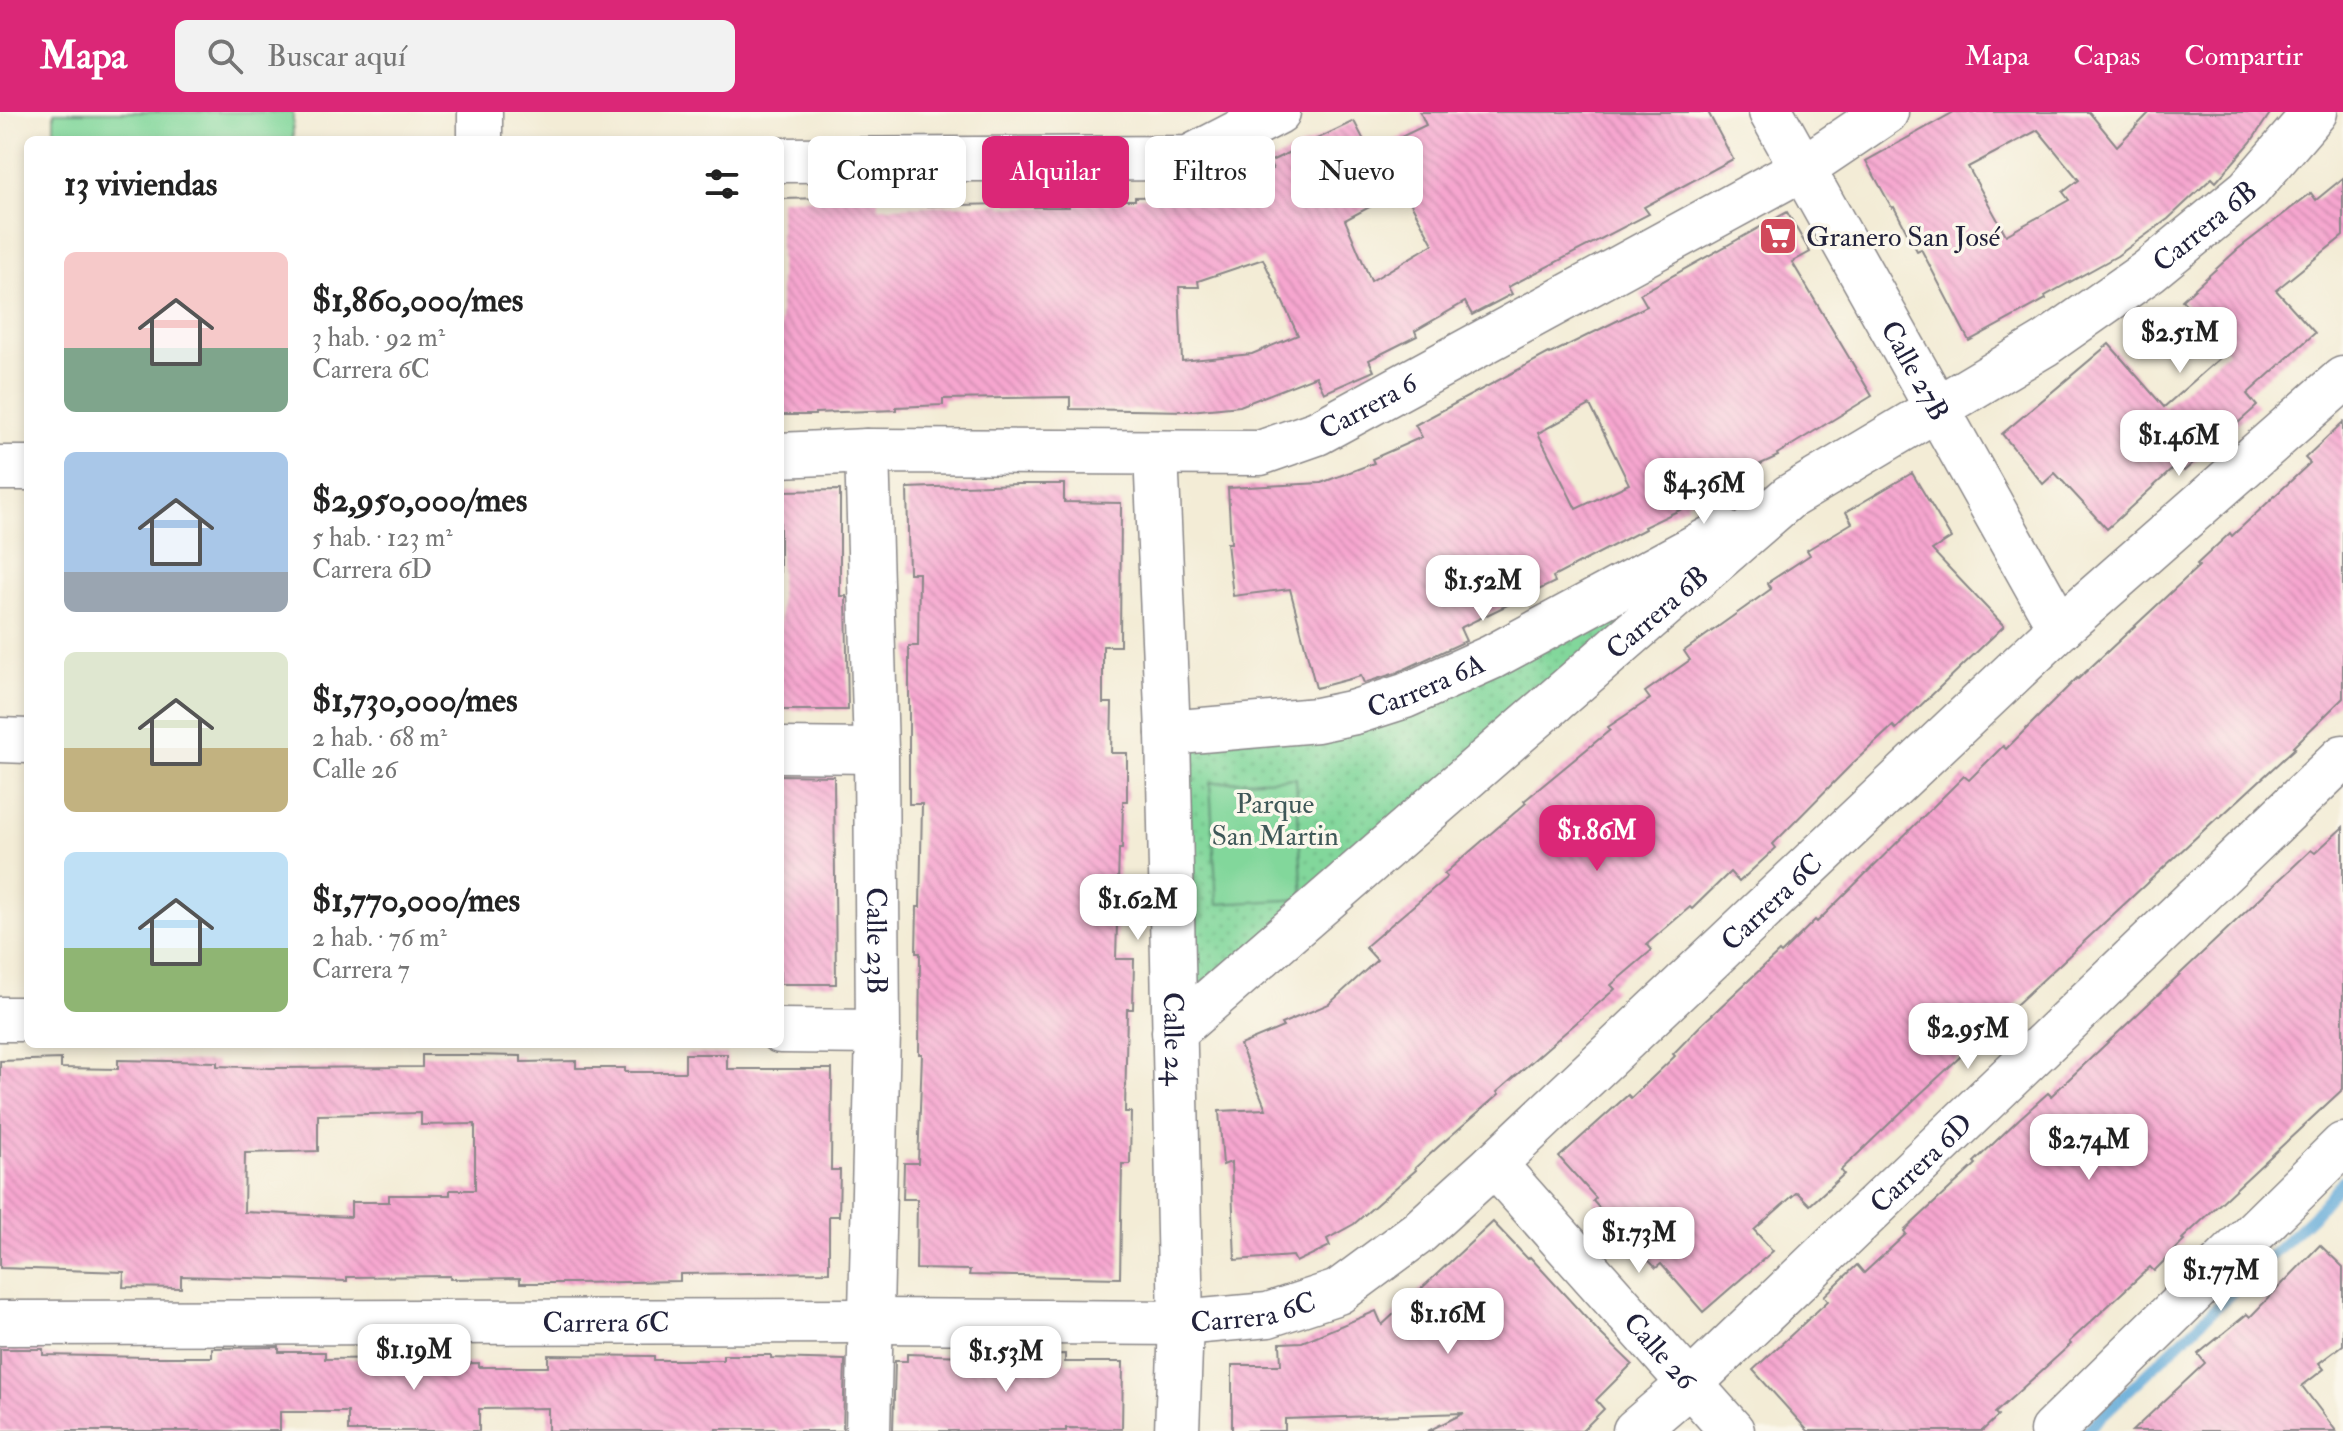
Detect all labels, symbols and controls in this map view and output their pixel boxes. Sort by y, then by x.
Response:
search box [175,20,735,92]
text: Mapa [40,32,127,80]
icon: search [203,34,247,78]
text: Buscar aquí [267,38,406,75]
text: Mapa [1965,39,2029,74]
text: Capas [2073,39,2140,74]
text: Compartir [2184,39,2303,74]
chip: Comprar [808,136,966,208]
chip: Alquilar [982,136,1129,208]
chip: Filtros [1145,136,1275,208]
chip: Nuevo [1291,136,1423,208]
icon: filters [700,162,744,206]
text: 13 viviendas [64,163,217,206]
street label: Carrera 6B [2146,174,2265,280]
supermarket icon: Granero San José [1757,215,1799,257]
place label: Granero San José [1806,220,2001,255]
text: $1,860,000/mes [312,279,523,322]
icon: home [128,284,224,380]
pin: $2.51M [2115,307,2245,375]
street label: Calle 27B [1872,315,1956,427]
text: $2.51M [2141,317,2219,349]
text: 3 hab. · 92 m² [312,322,445,354]
text: Carrera 6C [312,354,430,386]
street label: Carrera 6 [1313,365,1425,448]
pin: $1.46M [2114,410,2244,478]
text: $1.46M [2138,420,2220,452]
pin: $4.36M [1639,458,1769,526]
text: $4.36M [1663,468,1745,500]
text: $2,950,000/mes [312,479,527,522]
icon: home [128,484,224,580]
text: 5 hab. · 123 m² [312,522,453,554]
text: Carrera 6D [312,554,432,586]
pin: $1.52M [1418,555,1548,623]
street label: Carrera 6B [1599,559,1716,667]
text: $1.52M [1444,565,1522,597]
street label: Carrera 6A [1363,646,1491,726]
text: $1,730,000/mes [312,679,518,722]
icon: home [128,684,224,780]
text: 2 hab. · 68 m² [312,722,447,754]
text: Calle 26 [312,754,397,786]
park label: Parque San Martin [1211,787,1339,854]
pin: $1.86M [1532,805,1662,873]
text: $1.86M [1557,815,1637,847]
street label: Carrera 6C [1714,846,1830,959]
pin: $1.62M [1073,874,1203,942]
text: $1,770,000/mes [312,879,520,922]
icon: home [128,884,224,980]
text: $1.62M [1098,884,1178,916]
street label: Calle 23B [858,887,894,995]
text: 2 hab. · 76 m² [312,922,447,954]
text: Carrera 7 [312,954,410,986]
street label: Calle 24 [1155,992,1192,1088]
pin: $2.95M [1903,1003,2033,1071]
text: $2.95M [1927,1013,2009,1045]
street label: Carrera 6D [1863,1106,1980,1221]
pin: $2.74M [2024,1114,2154,1182]
text: $2.74M [2048,1124,2130,1156]
pin: $1.73M [1574,1207,1704,1275]
text: $1.73M [1601,1217,1677,1249]
pin: $1.77M [2156,1245,2286,1313]
text: $1.77M [2182,1255,2260,1287]
street label: Carrera 6C [1189,1284,1321,1341]
pin: $1.16M [1383,1288,1513,1356]
text: $1.16M [1410,1298,1486,1330]
street label: Carrera 6C [543,1305,669,1341]
street label: Calle 26 [1616,1306,1704,1399]
pin: $1.19M [349,1324,479,1392]
pin: $1.53M [941,1326,1071,1394]
text: $1.19M [376,1334,452,1366]
text: $1.53M [968,1336,1044,1368]

